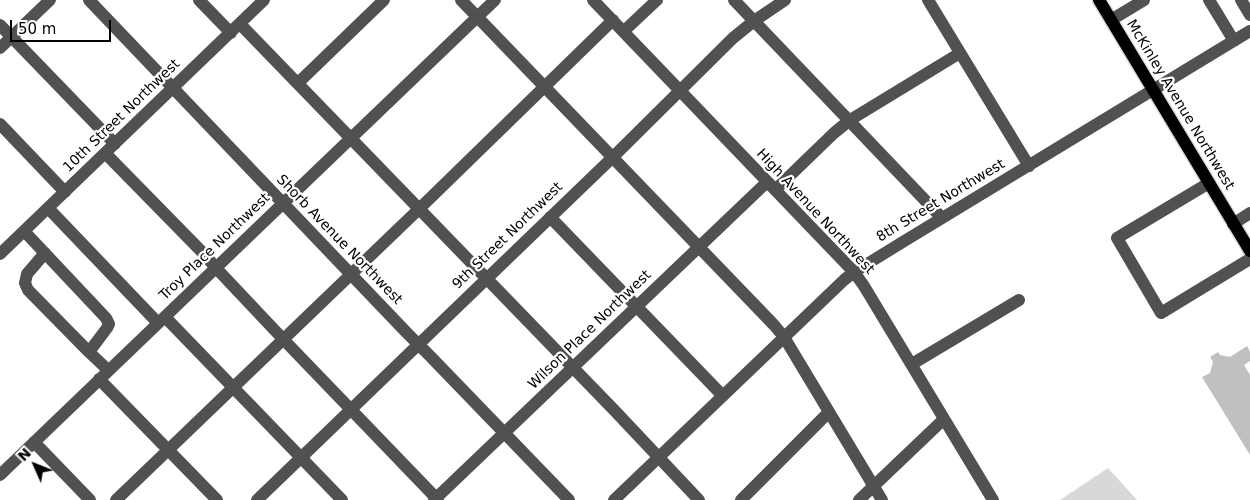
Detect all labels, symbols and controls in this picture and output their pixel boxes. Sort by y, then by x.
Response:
scale bar [12,10,114,42]
street label: McKinley Avenue Northwest [1122,17,1238,193]
text: 50 m [18,20,56,38]
street label: 10th Street Northwest [60,56,184,176]
street label: High Avenue Northwest [753,146,877,278]
street label: 8th Street Northwest [874,156,1008,246]
street label: Shorb Avenue Northwest [273,172,405,308]
street label: 9th Street Northwest [449,179,567,293]
street label: Troy Place Northwest [156,190,274,304]
street label: Wilson Place Northwest [525,267,655,393]
north arrow [10,440,60,490]
text: N [14,445,34,464]

